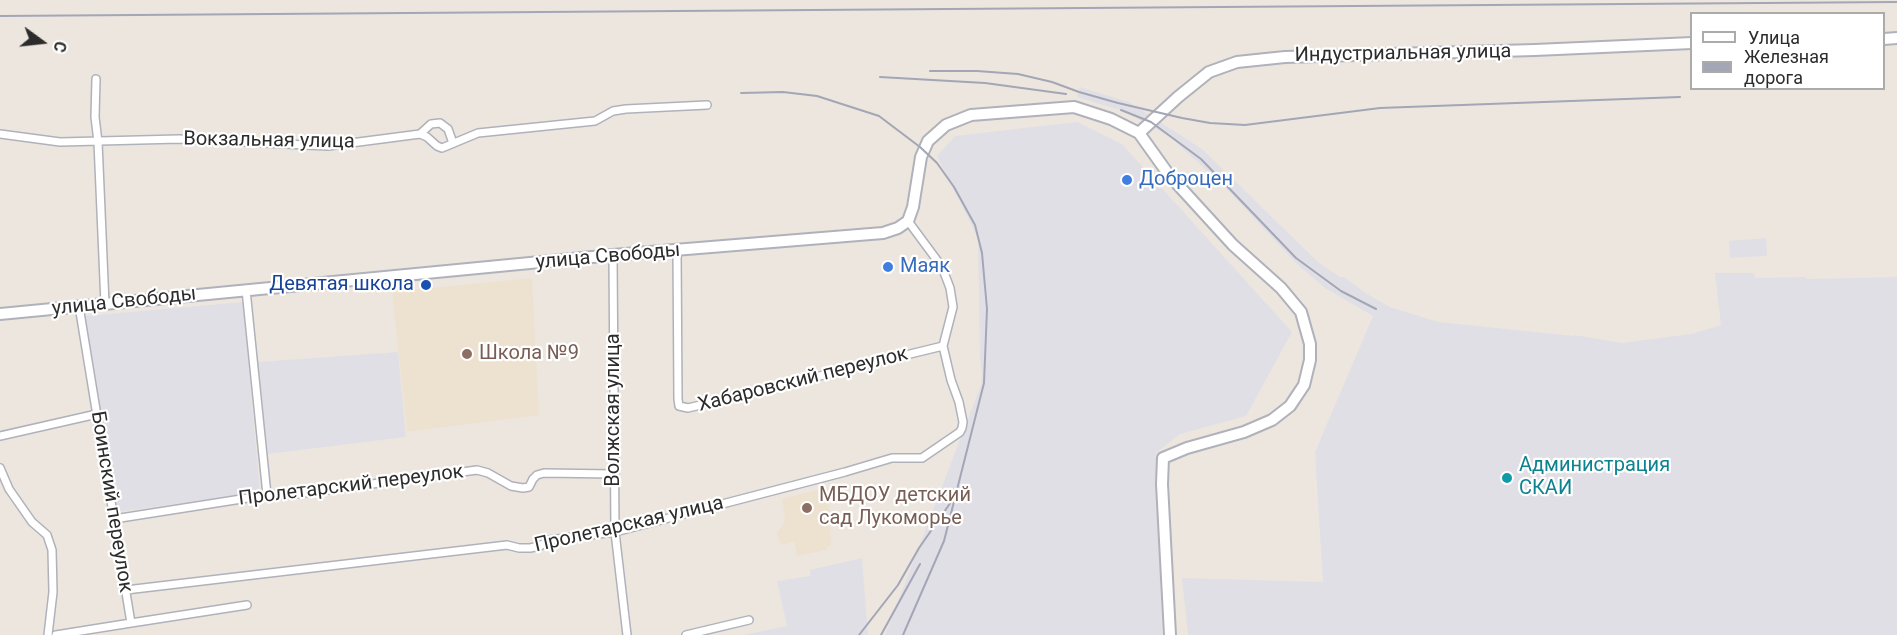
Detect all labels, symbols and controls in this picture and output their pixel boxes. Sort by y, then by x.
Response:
north arrow [12,12,72,72]
legend [1690,12,1885,90]
text: Улица [1748,27,1800,48]
text: С [49,39,70,54]
street label: Индустриальная улица [1294,40,1512,68]
text: Железная дорога [1744,46,1829,88]
street label: Вокзальная улица [183,128,355,154]
place label: Доброцен [1139,168,1233,192]
marker: Доброцен [1120,173,1134,187]
street label: улица Свободы [535,239,681,275]
place label: Mаяк [900,255,950,279]
marker: Mаяк [881,260,895,274]
place label: Девятая школа [269,273,414,297]
marker: Девятая школа [419,278,433,292]
street label: улица Свободы [51,282,197,322]
street label: Волжская улица [602,333,626,487]
place label: Школа №9 [479,342,579,366]
street label: Хабаровский переулок [696,342,910,418]
marker: Школа №9 [460,347,474,361]
street label: Боинский переулок [85,410,137,594]
place label: Администрация СКАИ [1519,454,1670,501]
street label: Пролетарский переулок [237,460,465,512]
marker: Администрация СКАИ [1500,471,1514,485]
place label: МБДОУ детский сад Лукоморье [819,484,971,531]
street label: Пролетарская улица [532,492,726,558]
marker: МБДОУ детский сад Лукоморье [800,501,814,515]

